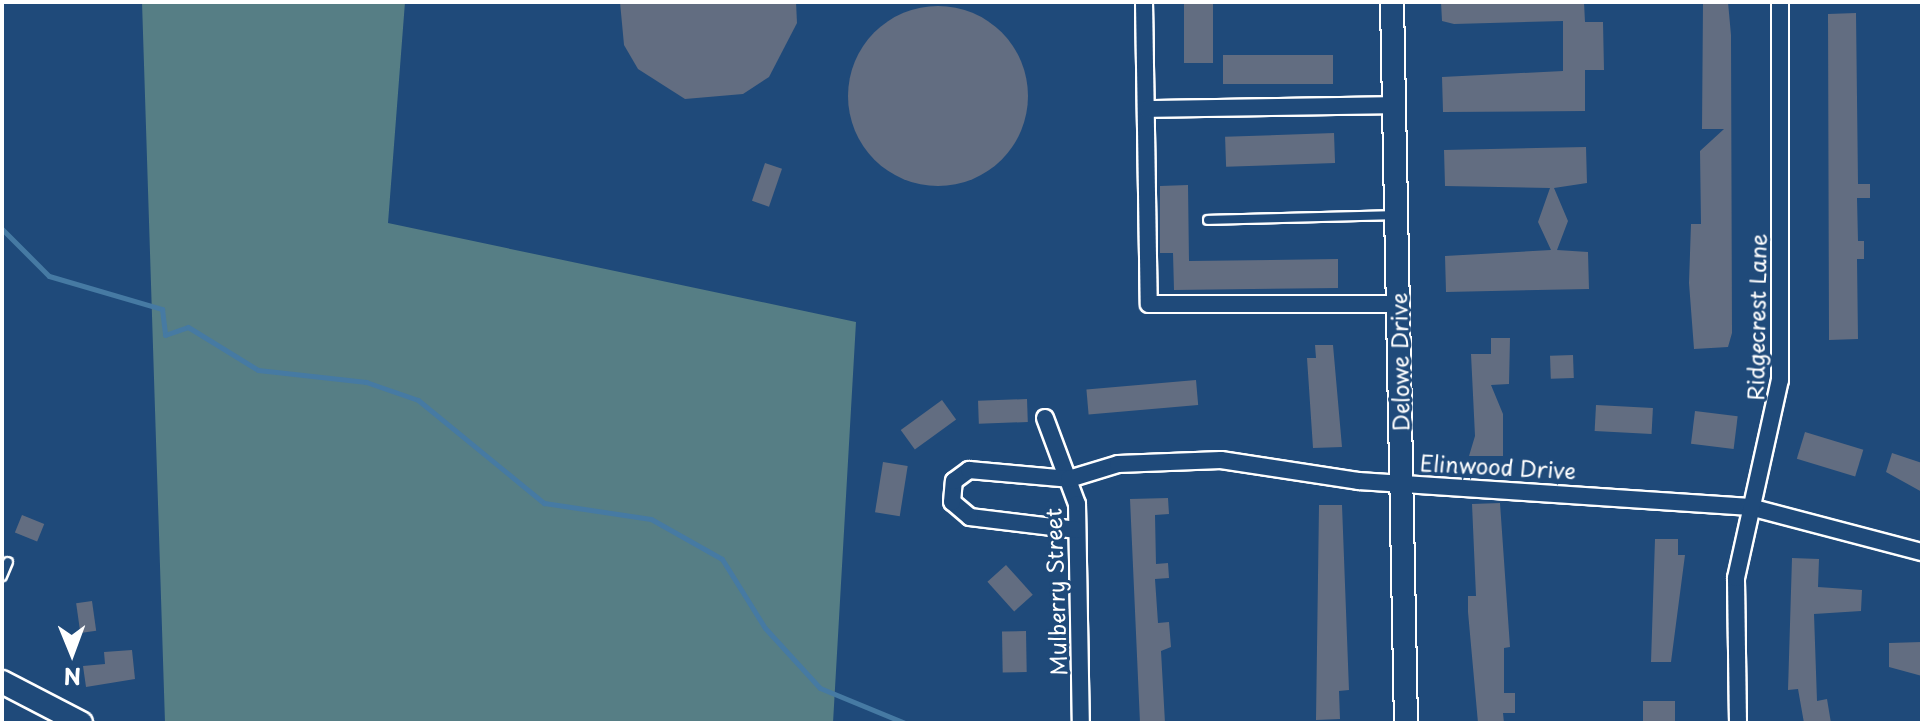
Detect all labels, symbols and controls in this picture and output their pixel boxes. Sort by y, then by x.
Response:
street label: Ridgecrest Lane [1741,233,1771,401]
street label: Delowe Drive [1385,293,1413,431]
street label: Elinwood Drive [1419,449,1577,483]
street label: Mulberry Street [1039,507,1071,677]
north arrow [32,613,112,693]
text: N [63,661,81,694]

